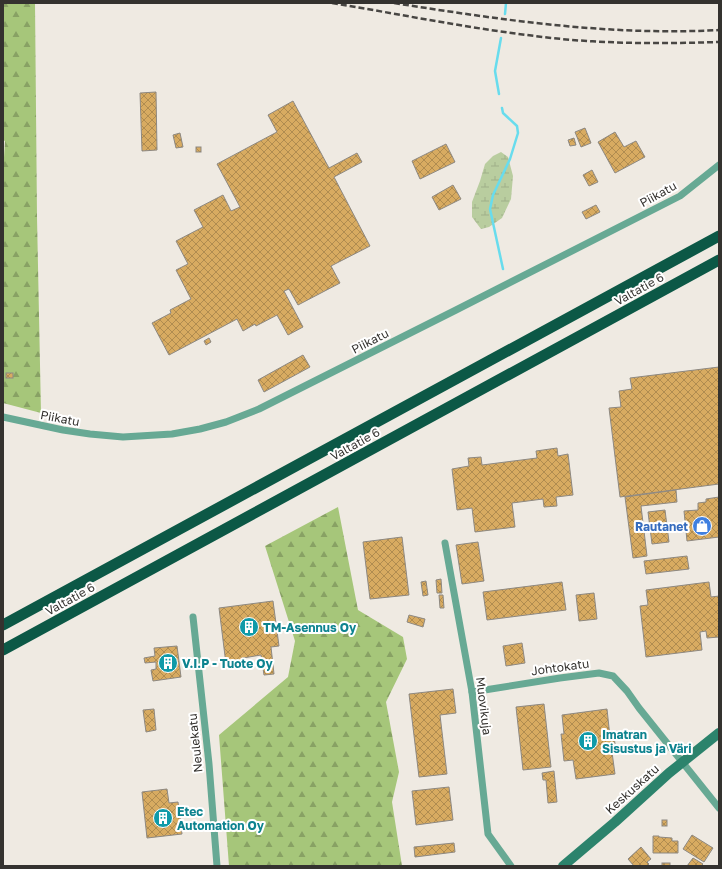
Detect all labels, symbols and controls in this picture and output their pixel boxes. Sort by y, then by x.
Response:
street label: Piikatu [637,178,679,210]
street label: Valtatie 6 [612,269,666,309]
street label: Piikatu [349,325,391,357]
street label: Piikatu [39,407,81,429]
street label: Valtatie 6 [328,424,382,464]
shop icon: Rautanet [691,515,713,537]
place label: Rautanet [635,519,688,534]
street label: Valtatie 6 [43,579,97,619]
building icon: TM-Asennus Oy [238,616,260,638]
place label: TM-Asennus Oy [263,620,357,635]
building icon: V.I.P - Tuote Oy [157,652,179,674]
place label: V.I.P - Tuote Oy [182,656,273,671]
street label: Johtokatu [530,656,590,678]
street label: Muovikuja [473,676,495,736]
street label: Neulekatu [184,713,206,773]
place label: Imatran Sisustus ja Väri [602,727,691,756]
building icon: Imatran Sisustus ja Väri [577,730,599,752]
street label: Keskuskatu [602,761,662,817]
place label: Etec Automation Oy [177,804,265,833]
building icon: Etec Automation Oy [152,807,174,829]

